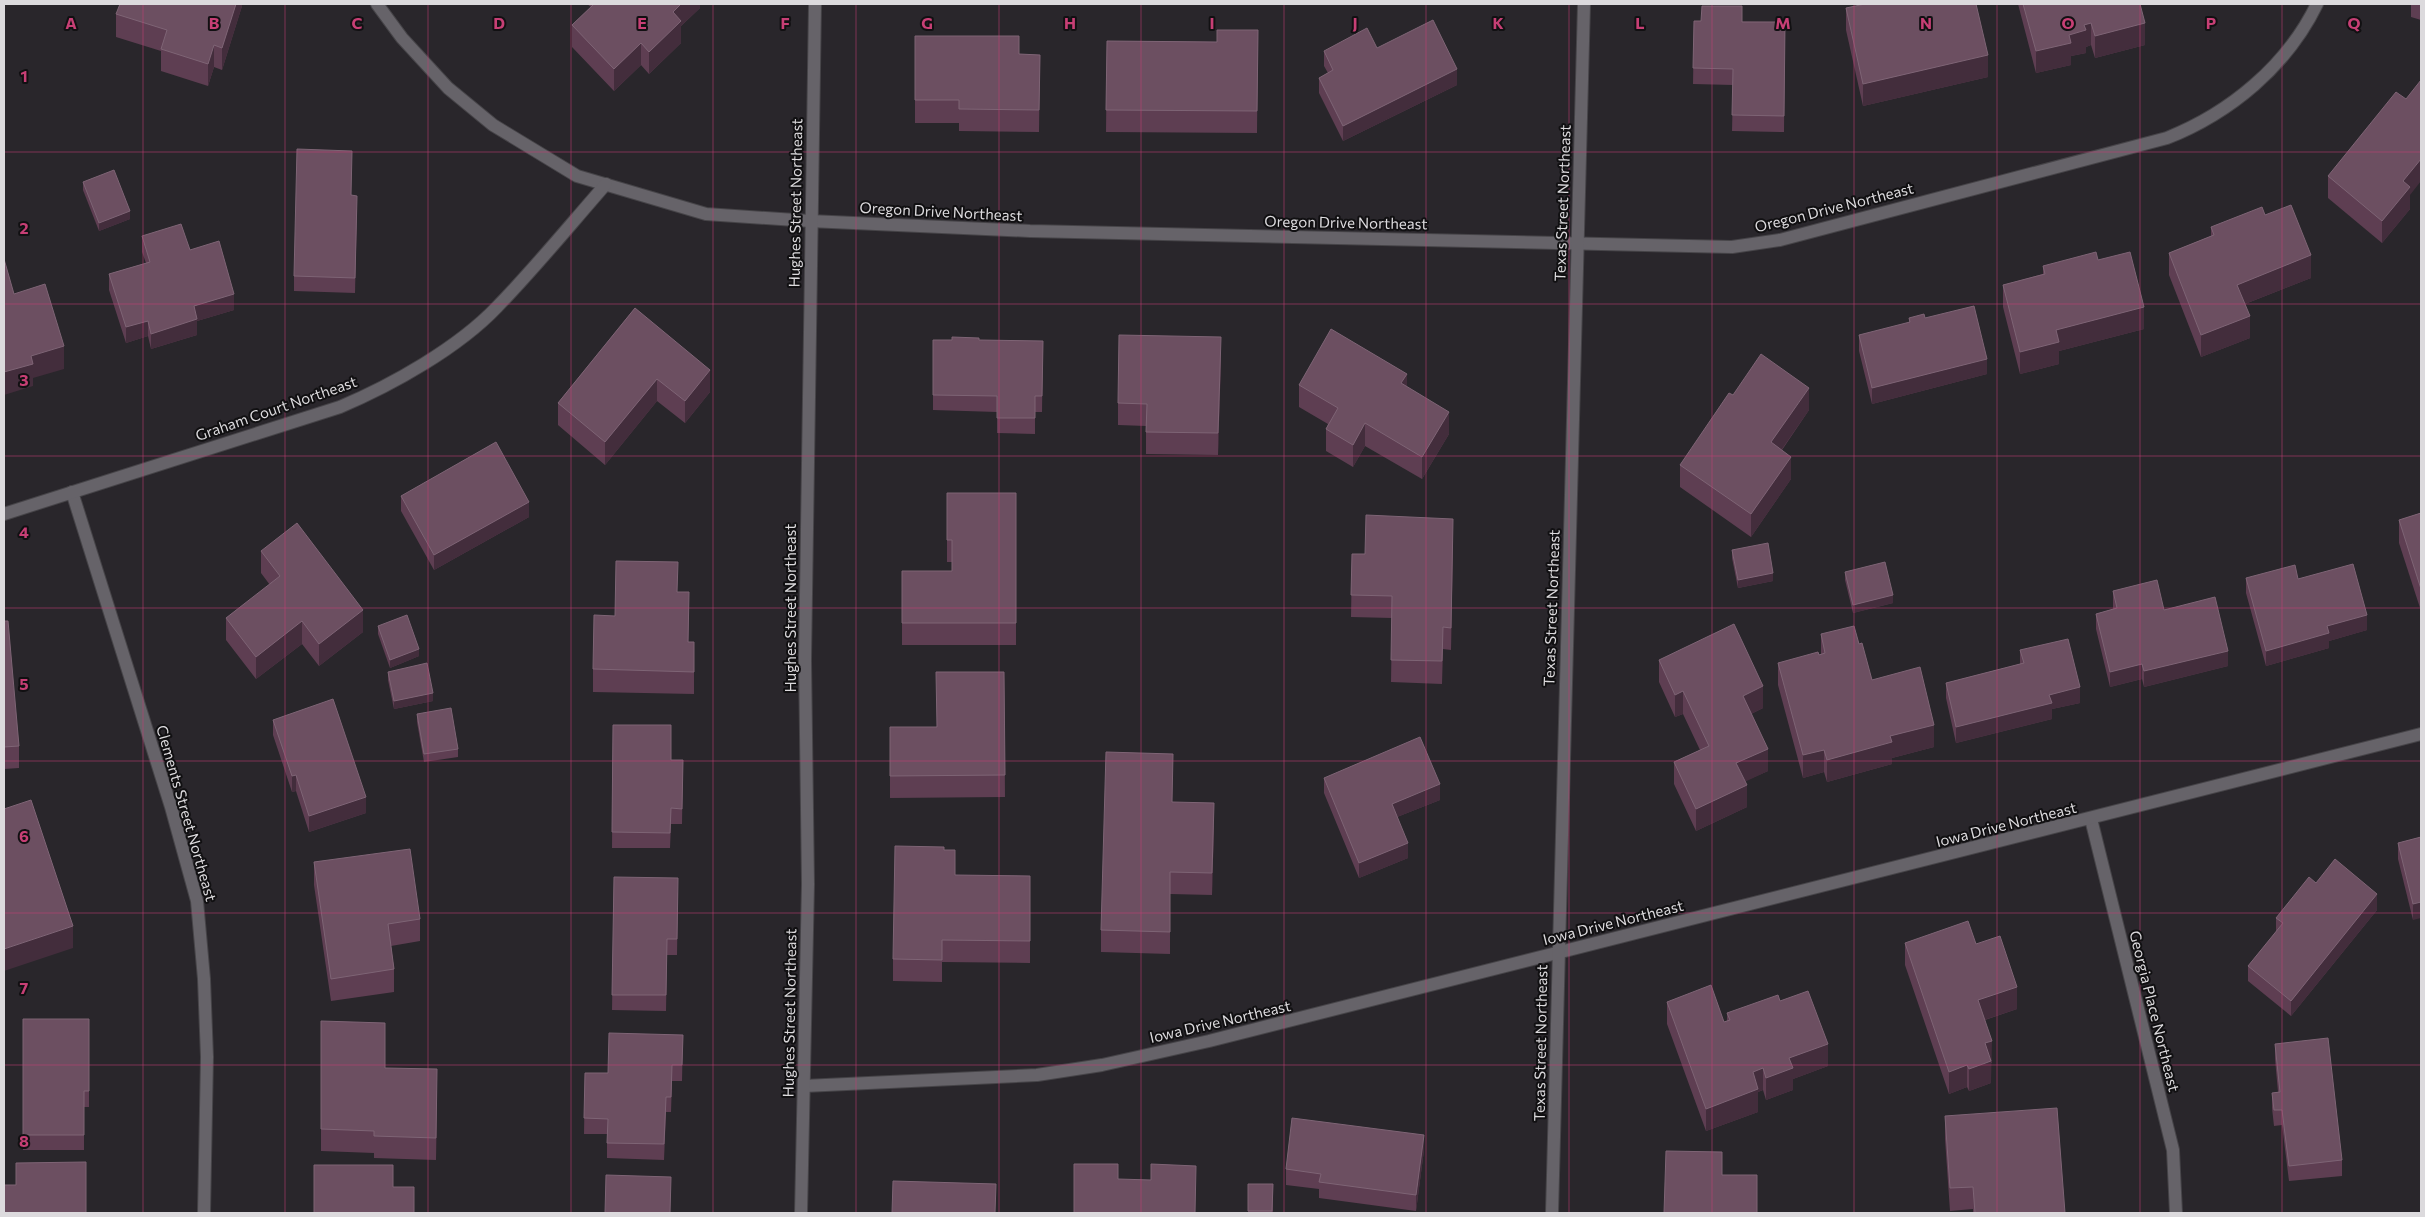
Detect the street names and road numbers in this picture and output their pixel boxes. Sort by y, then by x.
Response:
street label: Hughes Street Northeast [785,118,805,288]
street label: Texas Street Northeast [1550,124,1574,282]
street label: Oregon Drive Northeast [1753,179,1915,235]
street label: Oregon Drive Northeast [859,198,1023,224]
street label: Oregon Drive Northeast [1264,212,1428,232]
street label: Graham Court Northeast [193,372,359,444]
street label: Hughes Street Northeast [781,524,799,692]
street label: Texas Street Northeast [1539,529,1563,687]
street label: Clements Street Northeast [153,723,221,903]
street label: Iowa Drive Northeast [1934,798,2078,850]
street label: Iowa Drive Northeast [1541,896,1685,948]
street label: Hughes Street Northeast [779,928,799,1098]
street label: Georgia Place Northeast [2126,929,2184,1093]
street label: Texas Street Northeast [1530,964,1550,1122]
street label: Iowa Drive Northeast [1148,996,1292,1046]

